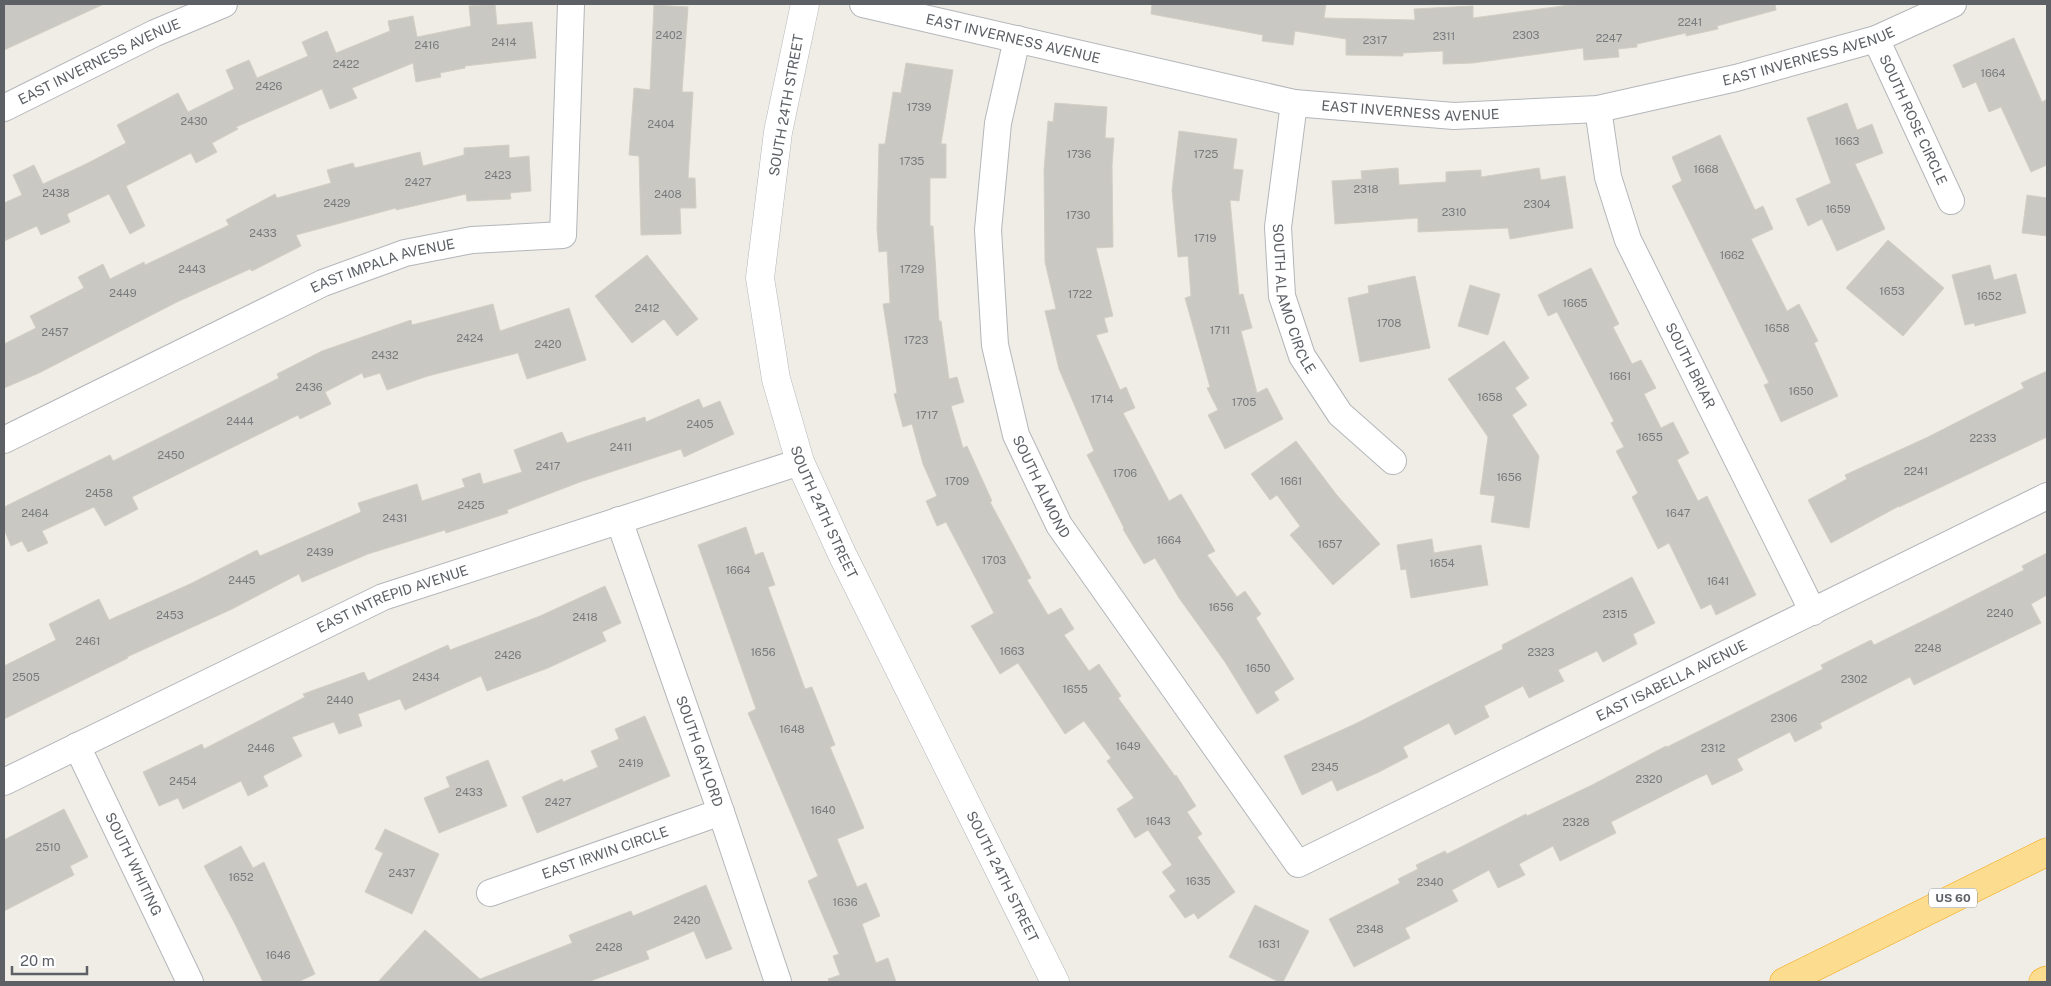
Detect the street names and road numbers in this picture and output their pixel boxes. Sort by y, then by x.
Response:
street label: EAST INVERNESS AVENUE [924,11,1102,66]
street label: EAST INVERNESS AVENUE [15,15,183,108]
street label: EAST INVERNESS AVENUE [1721,24,1897,89]
street label: SOUTH 24TH STREET [766,33,806,177]
street label: SOUTH ROSE CIRCLE [1876,52,1950,188]
street label: EAST INVERNESS AVENUE [1321,97,1500,124]
street label: SOUTH ALAMO CIRCLE [1270,223,1319,376]
street label: EAST IMPALA AVENUE [308,236,456,296]
street label: SOUTH BRIAR [1662,320,1718,411]
street label: SOUTH ALMOND [1009,433,1074,541]
street label: SOUTH 24TH STREET [788,444,861,581]
street label: EAST INTREPID AVENUE [314,562,470,636]
street label: EAST ISABELLA AVENUE [1594,637,1750,724]
street label: SOUTH GAYLORD [673,694,727,809]
street label: SOUTH 24TH STREET [963,809,1042,945]
street label: SOUTH WHITING [102,810,165,918]
street label: EAST IRWIN CIRCLE [540,823,670,882]
road number: US 60 [1929,888,1977,908]

